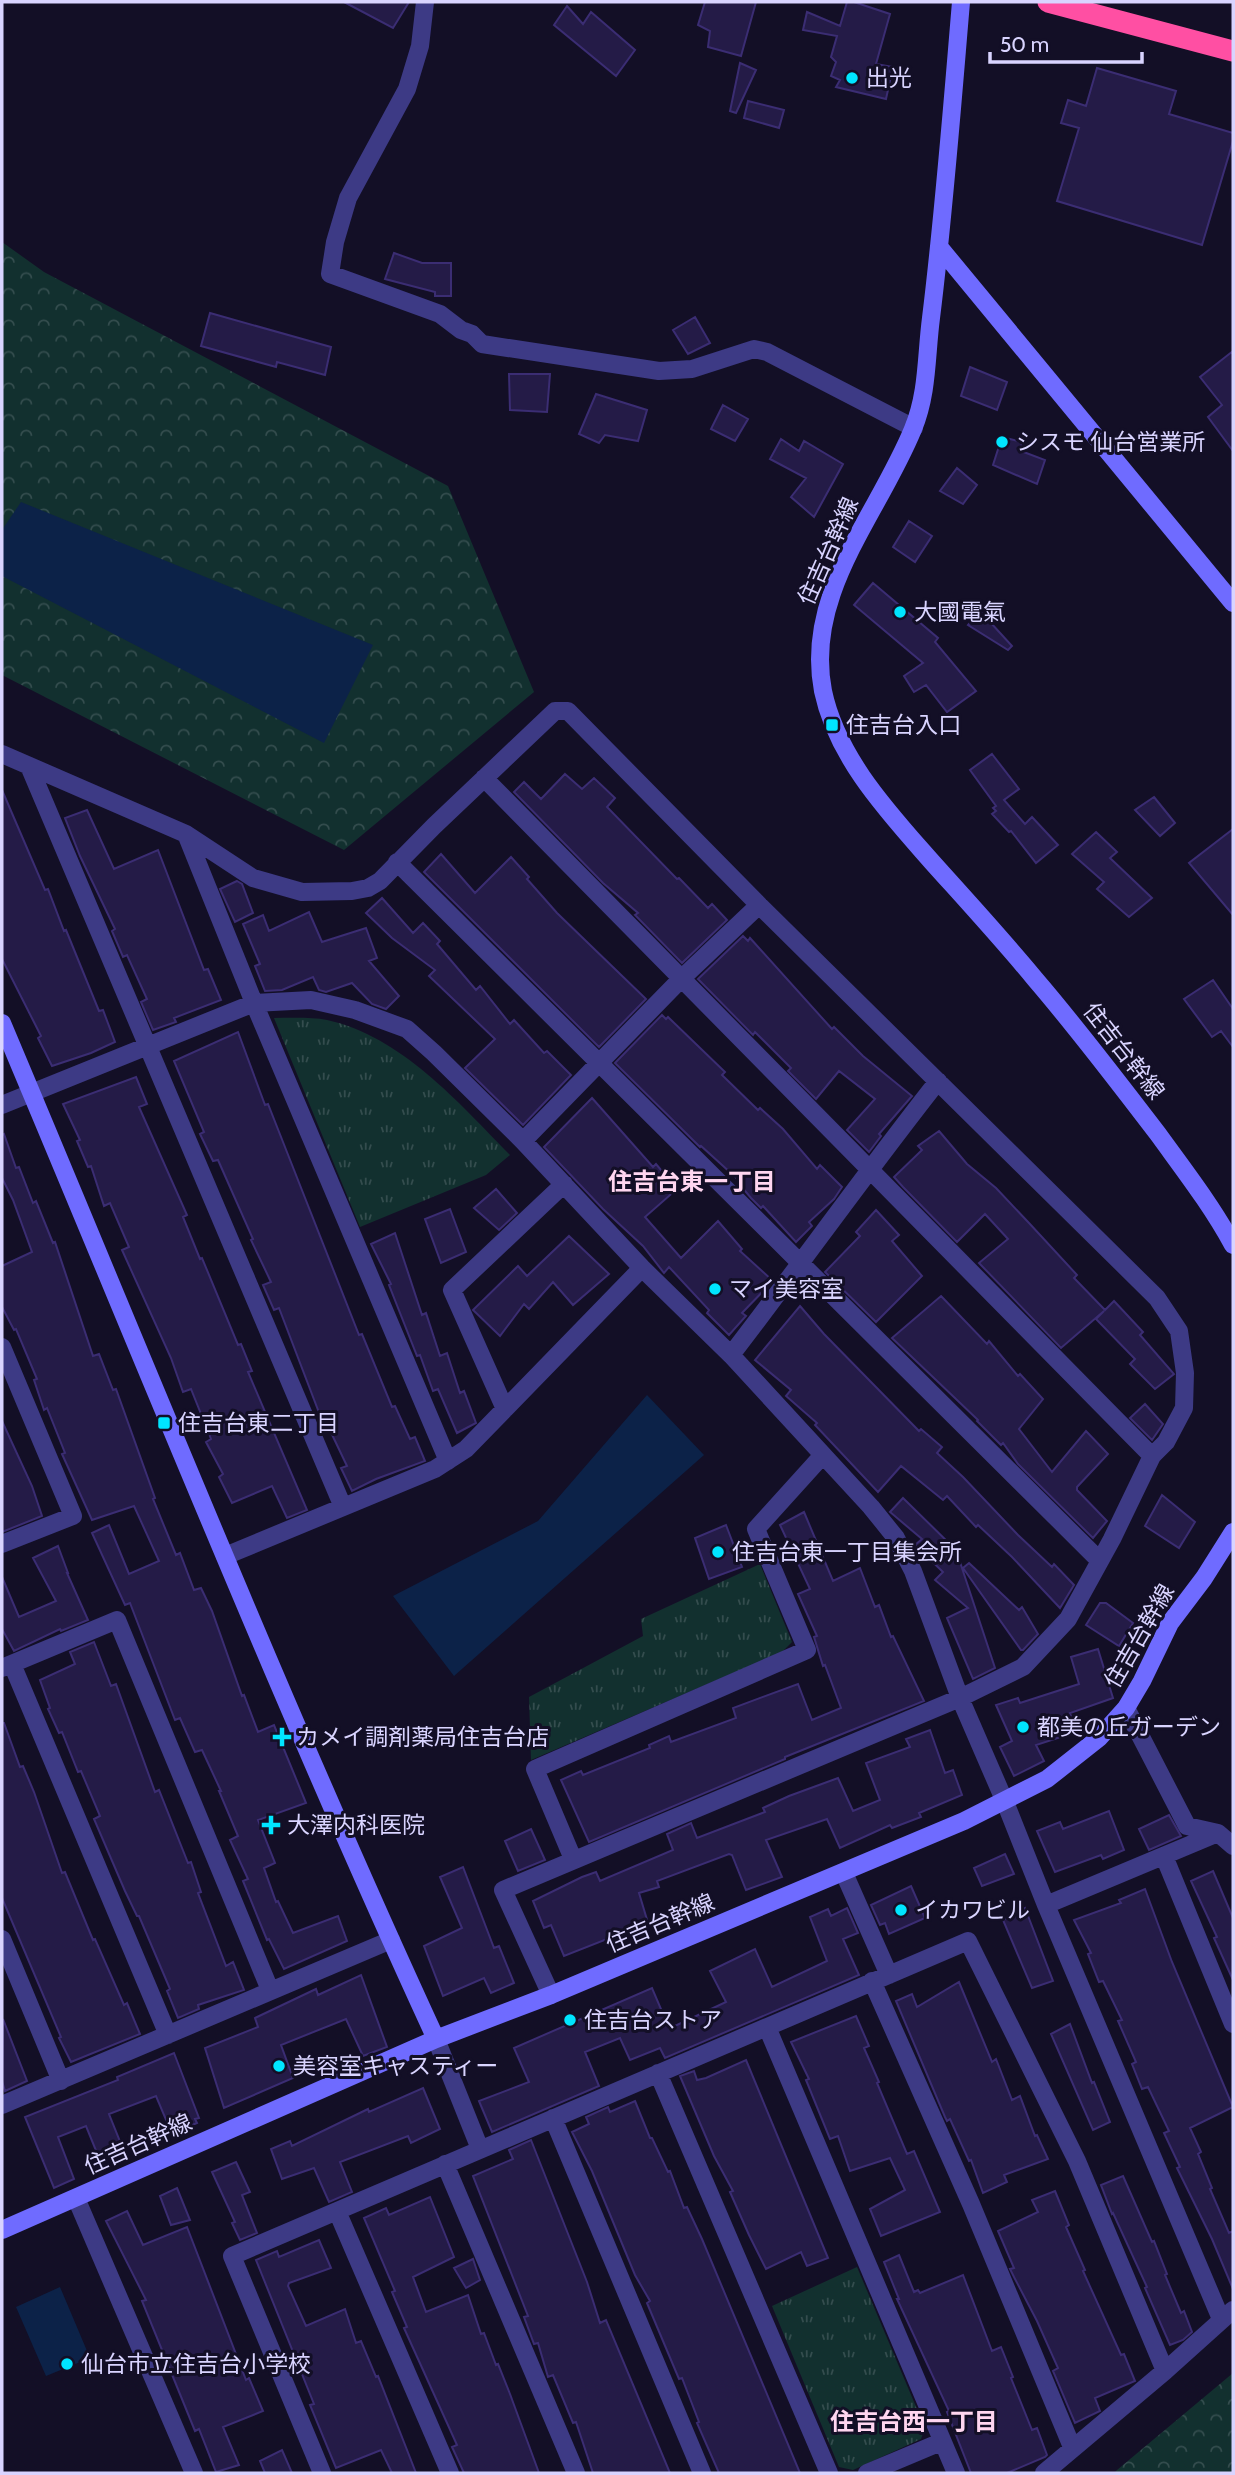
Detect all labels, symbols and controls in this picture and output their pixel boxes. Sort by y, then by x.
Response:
scale bar [990,21,1142,65]
text: 50 m [1000,32,1049,57]
place label: 出光 [866,64,912,92]
marker: 出光 [844,70,860,86]
place label: シスモ 仙台営業所 [1016,428,1205,456]
marker: シスモ 仙台営業所 [994,434,1010,450]
street label: 住吉台幹線 [792,493,864,609]
place label: 大國電氣 [914,598,1006,626]
marker: 大國電氣 [892,604,908,620]
place label: 住吉台入口 [846,711,961,739]
marker: 住吉台入口 [824,717,840,733]
street label: 住吉台幹線 [1078,997,1170,1105]
district label: 住吉台東一丁目 [608,1167,776,1196]
place label: マイ美容室 [729,1275,844,1303]
marker: マイ美容室 [707,1281,723,1297]
place label: 住吉台東二丁目 [178,1409,339,1437]
marker: 住吉台東二丁目 [156,1415,172,1431]
place label: 住吉台東一丁目集会所 [732,1538,962,1566]
marker: 住吉台東一丁目集会所 [710,1544,726,1560]
street label: 住吉台幹線 [1098,1579,1180,1693]
place label: 都美の丘ガーデン [1037,1713,1221,1741]
marker: 都美の丘ガーデン [1015,1719,1031,1735]
place label: カメイ調剤薬局住吉台店 [296,1723,549,1751]
marker: カメイ調剤薬局住吉台店 [274,1729,290,1745]
place label: 大澤内科医院 [287,1811,425,1839]
marker: 大澤内科医院 [261,1815,281,1835]
street label: 住吉台幹線 [602,1888,718,1958]
place label: イカワビル [915,1896,1030,1924]
marker: イカワビル [893,1902,909,1918]
place label: 住吉台ストア [584,2006,722,2034]
marker: 住吉台ストア [562,2012,578,2028]
place label: 美容室キャスティー [293,2052,499,2080]
marker: 美容室キャスティー [271,2058,287,2074]
street label: 住吉台幹線 [80,2108,196,2180]
place label: 仙台市立住吉台小学校 [81,2350,311,2378]
marker: 仙台市立住吉台小学校 [59,2356,75,2372]
district label: 住吉台西一丁目 [830,2407,998,2436]

